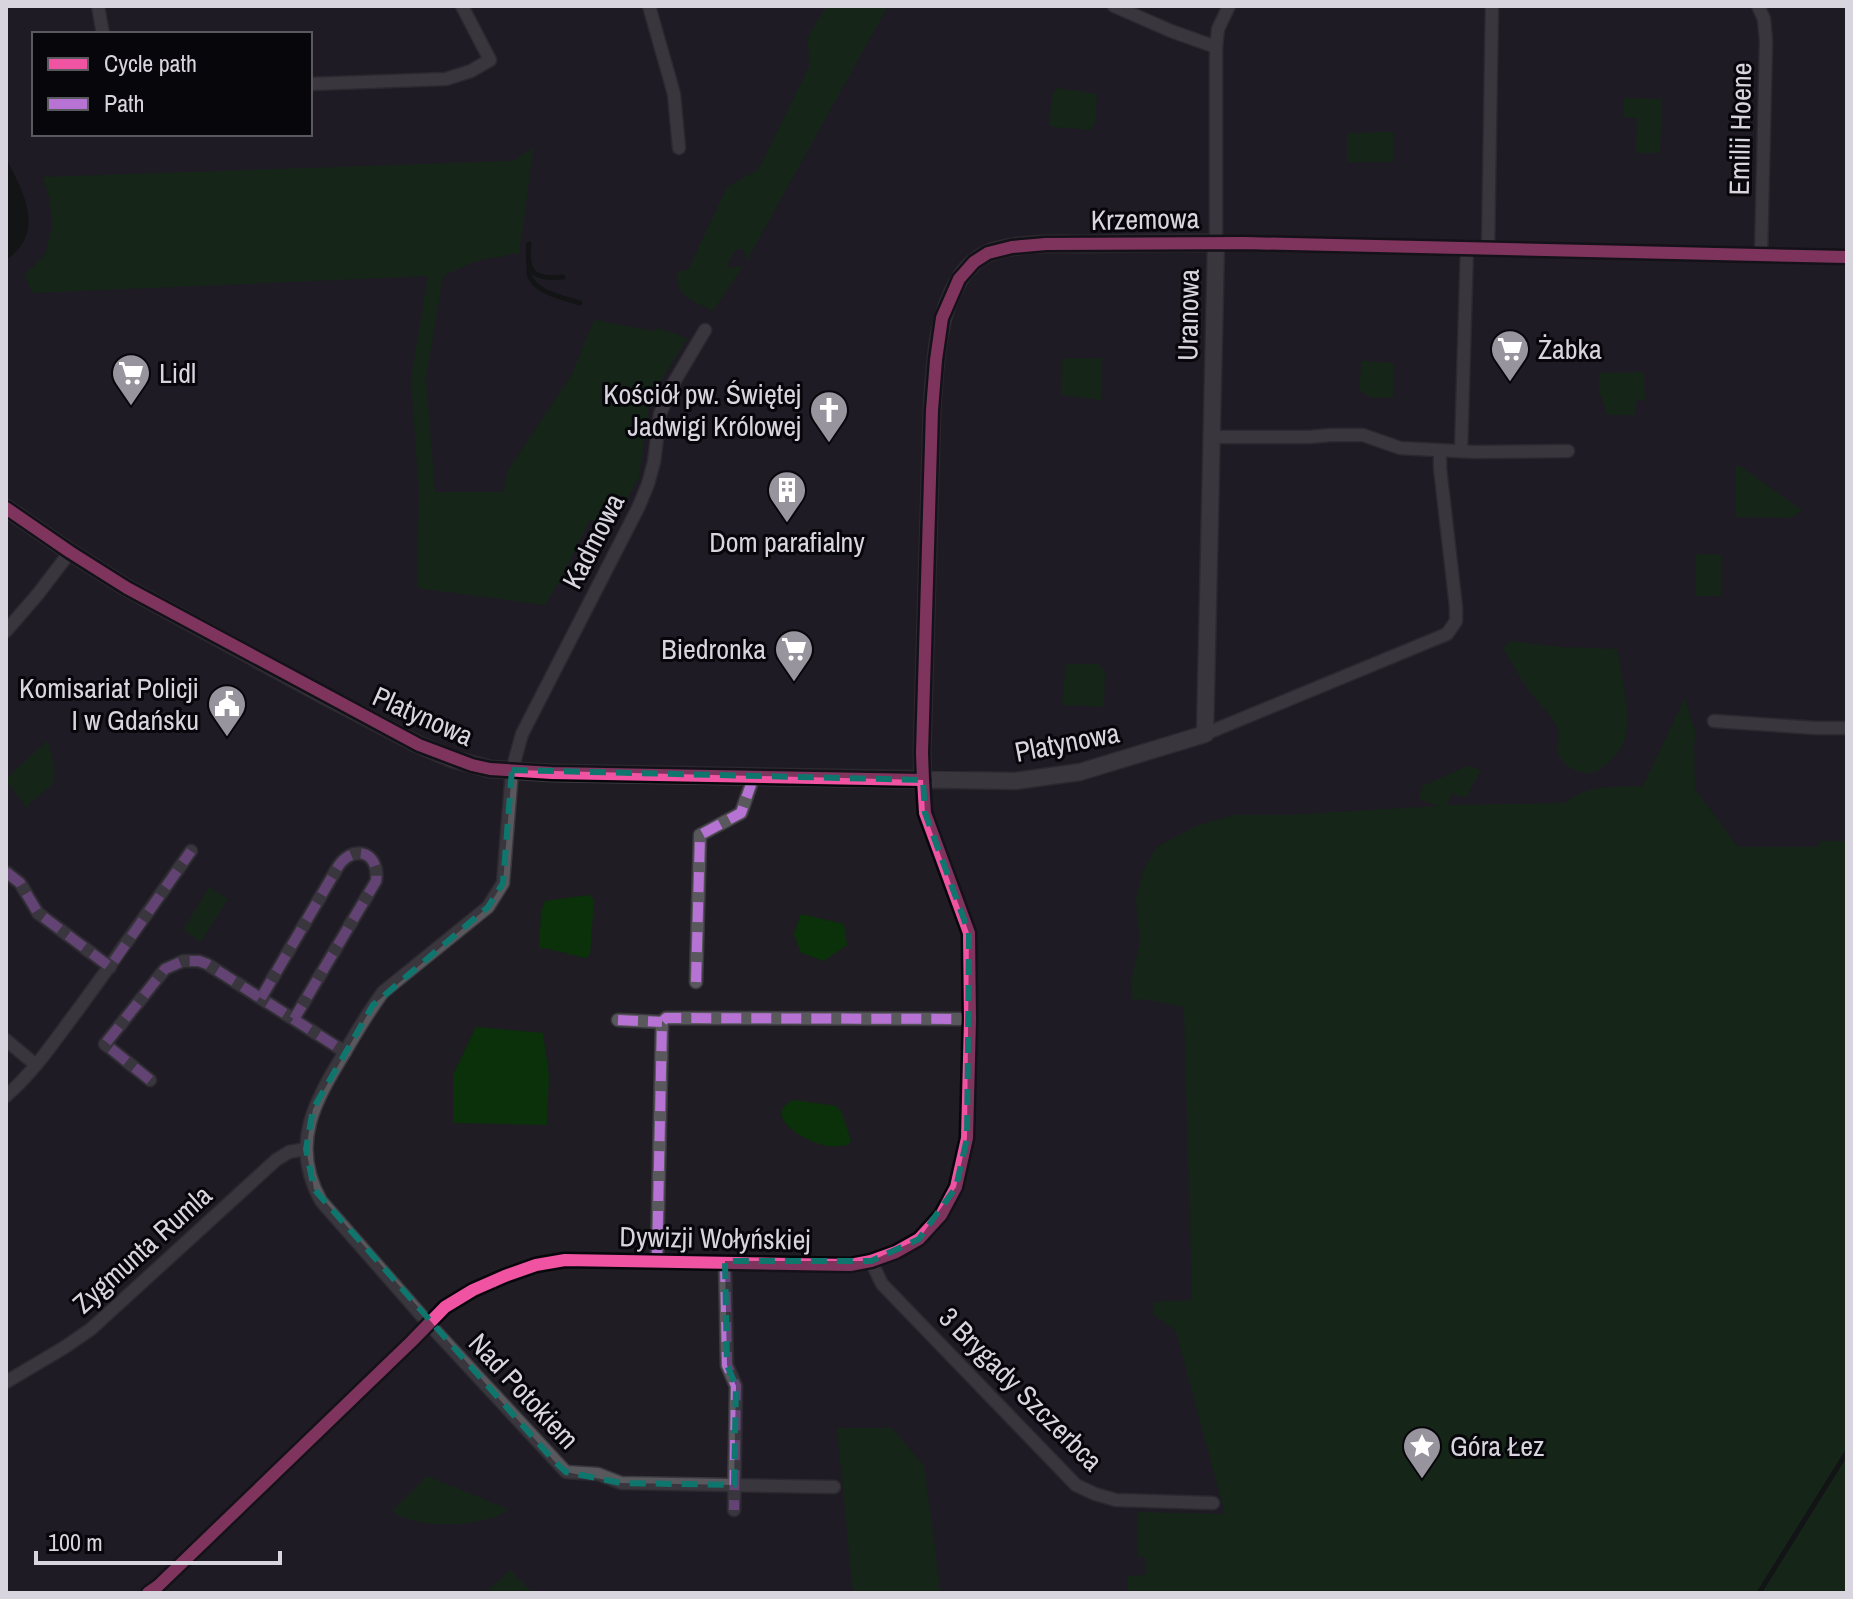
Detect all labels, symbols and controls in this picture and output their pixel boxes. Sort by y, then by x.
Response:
legend [32,32,312,136]
text: Cycle path [104,47,197,79]
street label: Emilii Hoene [1720,62,1760,196]
text: Path [104,87,145,119]
street label: Krzemowa [1090,199,1200,239]
street label: Uranowa [1168,269,1208,361]
supermarket icon: Żabka [1489,328,1531,383]
place label: Żabka [1538,330,1602,368]
supermarket icon: Lidl [110,352,152,407]
place label: Lidl [159,354,196,392]
place label: Kościół pw. Świętej Jadwigi Królowej [603,375,801,445]
church icon: Kościół pw. Świętej Jadwigi Królowej [808,389,850,444]
building icon: Dom parafialny [766,469,808,524]
street label: Kadmowa [553,487,633,595]
place label: Dom parafialny [709,523,865,561]
supermarket icon: Biedronka [773,628,815,683]
place label: Biedronka [661,630,766,668]
place label: Komisariat Policji I w Gdańsku [19,669,199,739]
street label: Platynowa [367,677,479,755]
public building icon: Komisariat Policji I w Gdańsku [206,683,248,738]
street label: Platynowa [1011,713,1123,771]
street label: Zygmunta Rumla [64,1176,220,1322]
street label: Dywizji Wołyńskiej [619,1217,811,1259]
street label: 3 Brygady Szczerbca [931,1299,1111,1479]
street label: Nad Potokiem [460,1325,588,1457]
place icon: Góra Łez [1401,1425,1443,1480]
place label: Góra Łez [1450,1427,1544,1465]
scale bar [36,1515,280,1565]
text: 100 m [48,1526,103,1558]

